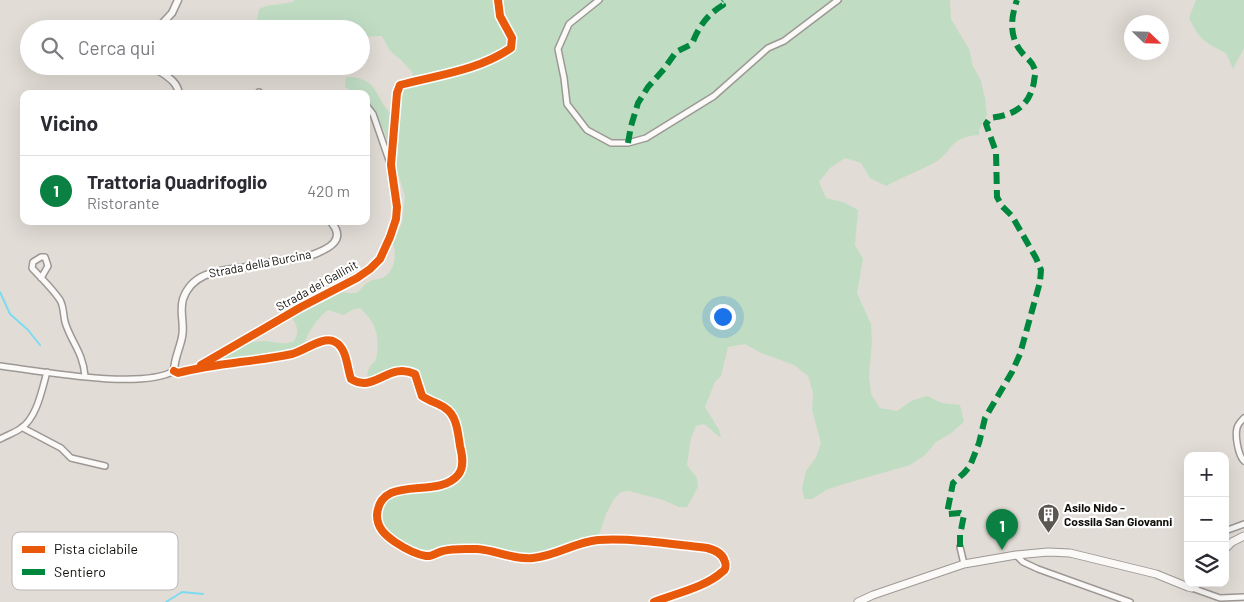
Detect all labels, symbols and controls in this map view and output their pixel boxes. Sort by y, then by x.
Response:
north arrow [1124,15,1169,60]
search box [20,20,370,75]
icon: search [38,34,66,62]
text: Cerca qui [78,36,155,59]
text: Vicino [40,110,98,135]
text: Trattoria Quadrifoglio [87,170,267,193]
text: 1 [53,181,59,200]
text: 420 m [307,181,350,200]
text: Ristorante [87,193,160,212]
street label: Strada della Burcina [207,246,312,280]
street label: Strada dei Gallinit [273,257,360,313]
your location [710,304,736,330]
map controls [1184,452,1229,587]
button: + [1184,452,1229,497]
button: − [1184,497,1229,542]
place label: Asilo Nido - Cossila San Giovanni [1064,500,1172,528]
building icon: Asilo Nido - Cossila San Giovanni [1036,503,1060,534]
pin: 1 [986,509,1018,550]
legend [12,532,178,590]
text: Pista ciclabile [54,540,138,557]
button: layers [1184,542,1229,587]
text: Sentiero [54,563,106,580]

